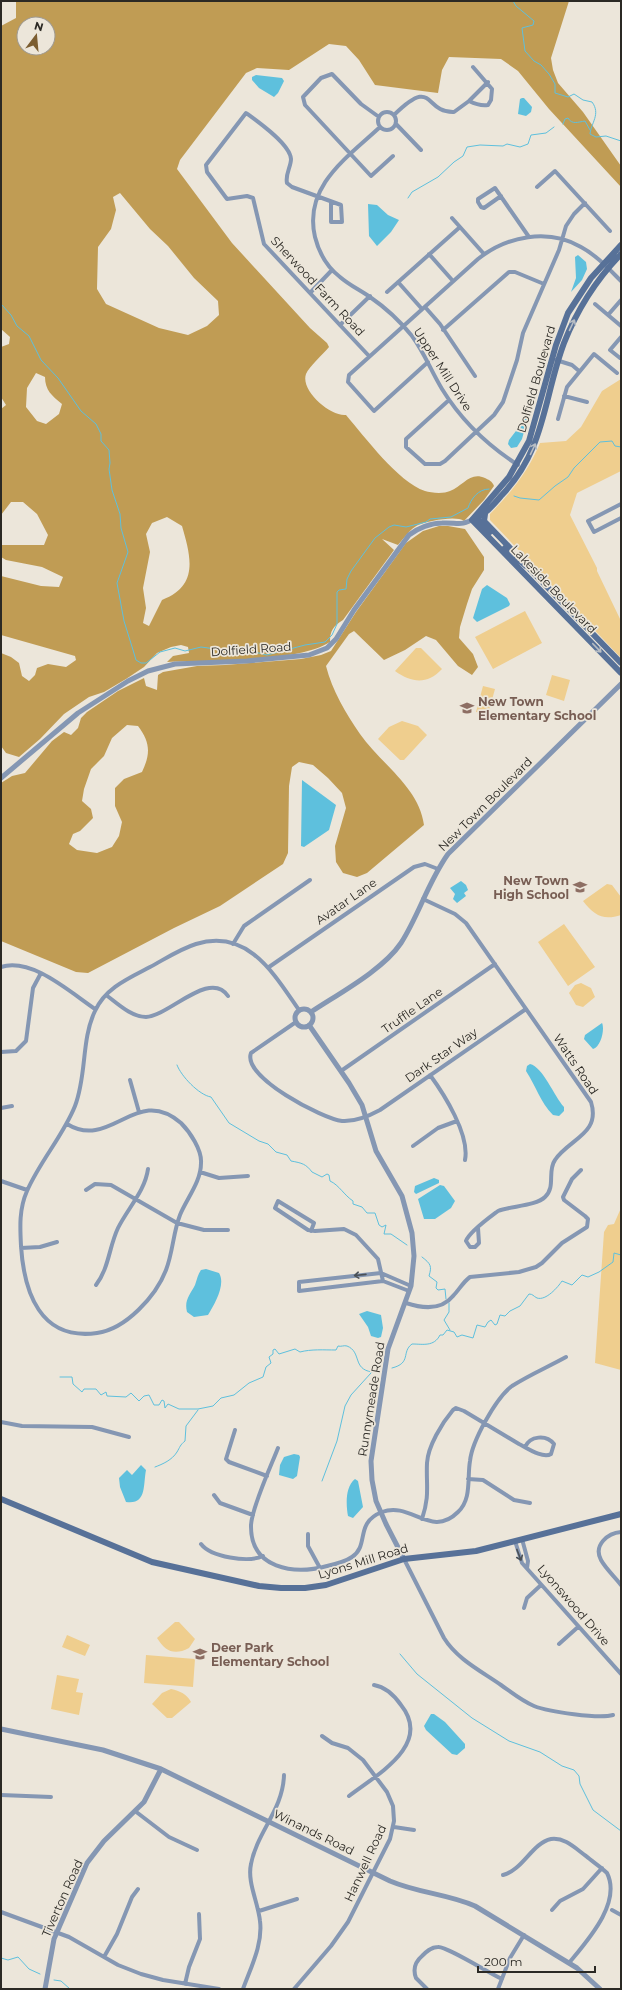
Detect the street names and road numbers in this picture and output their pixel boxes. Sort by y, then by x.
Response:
street label: Sherwood Farm Road [268,233,368,339]
street label: Upper Mill Drive [410,324,476,414]
street label: Dolfield Boulevard [514,324,558,434]
street label: Lakeside Boulevard [508,542,600,636]
street label: Dolfield Road [210,639,292,659]
street label: New Town Boulevard [435,754,535,854]
street label: Avatar Lane [313,875,379,927]
street label: Truffle Lane [379,984,445,1036]
street label: Dark Star Way [402,1024,481,1086]
street label: Watts Road [550,1031,602,1097]
street label: Runnymeade Road [355,1341,387,1457]
street label: Lyons Mill Road [316,1540,410,1582]
street label: Lyonswood Drive [535,1561,613,1649]
street label: Winands Road [271,1806,357,1858]
street label: Hanwell Road [341,1822,389,1904]
street label: Tiverton Road [38,1857,86,1939]

